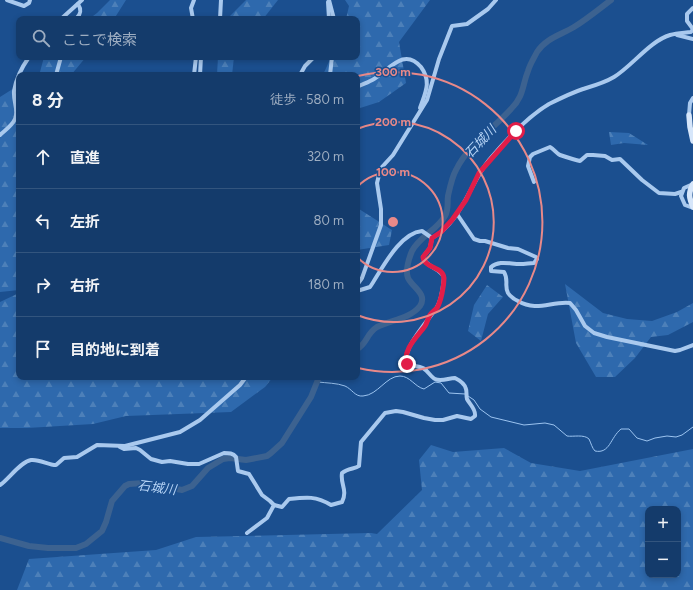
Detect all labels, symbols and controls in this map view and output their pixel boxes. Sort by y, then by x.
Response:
search box [16,16,360,60]
icon: search [30,27,52,49]
text: ここで検索 [62,31,137,49]
text: 300 m [375,65,411,79]
text: 8 分 [32,90,63,110]
text: 徒歩 · 580 m [270,92,344,107]
text: 200 m [375,115,411,129]
water label: 石城川 [462,121,501,161]
route start [507,122,525,140]
icon: ahead [32,146,54,168]
text: 直進 [70,149,100,167]
text: 320 m [307,149,344,164]
text: 100 m [376,165,410,179]
icon: left [32,210,54,232]
text: 左折 [70,213,100,231]
text: 80 m [313,213,344,228]
centre of rings [386,215,400,229]
icon: right [32,274,54,296]
text: 右折 [70,277,100,295]
text: 180 m [308,277,344,292]
icon: arrive [32,338,54,360]
text: 目的地に到着 [70,341,160,359]
route end [398,355,416,373]
water label: 石城川 [137,478,179,498]
map controls [645,506,681,578]
button: + [645,506,681,542]
button: − [645,542,681,578]

